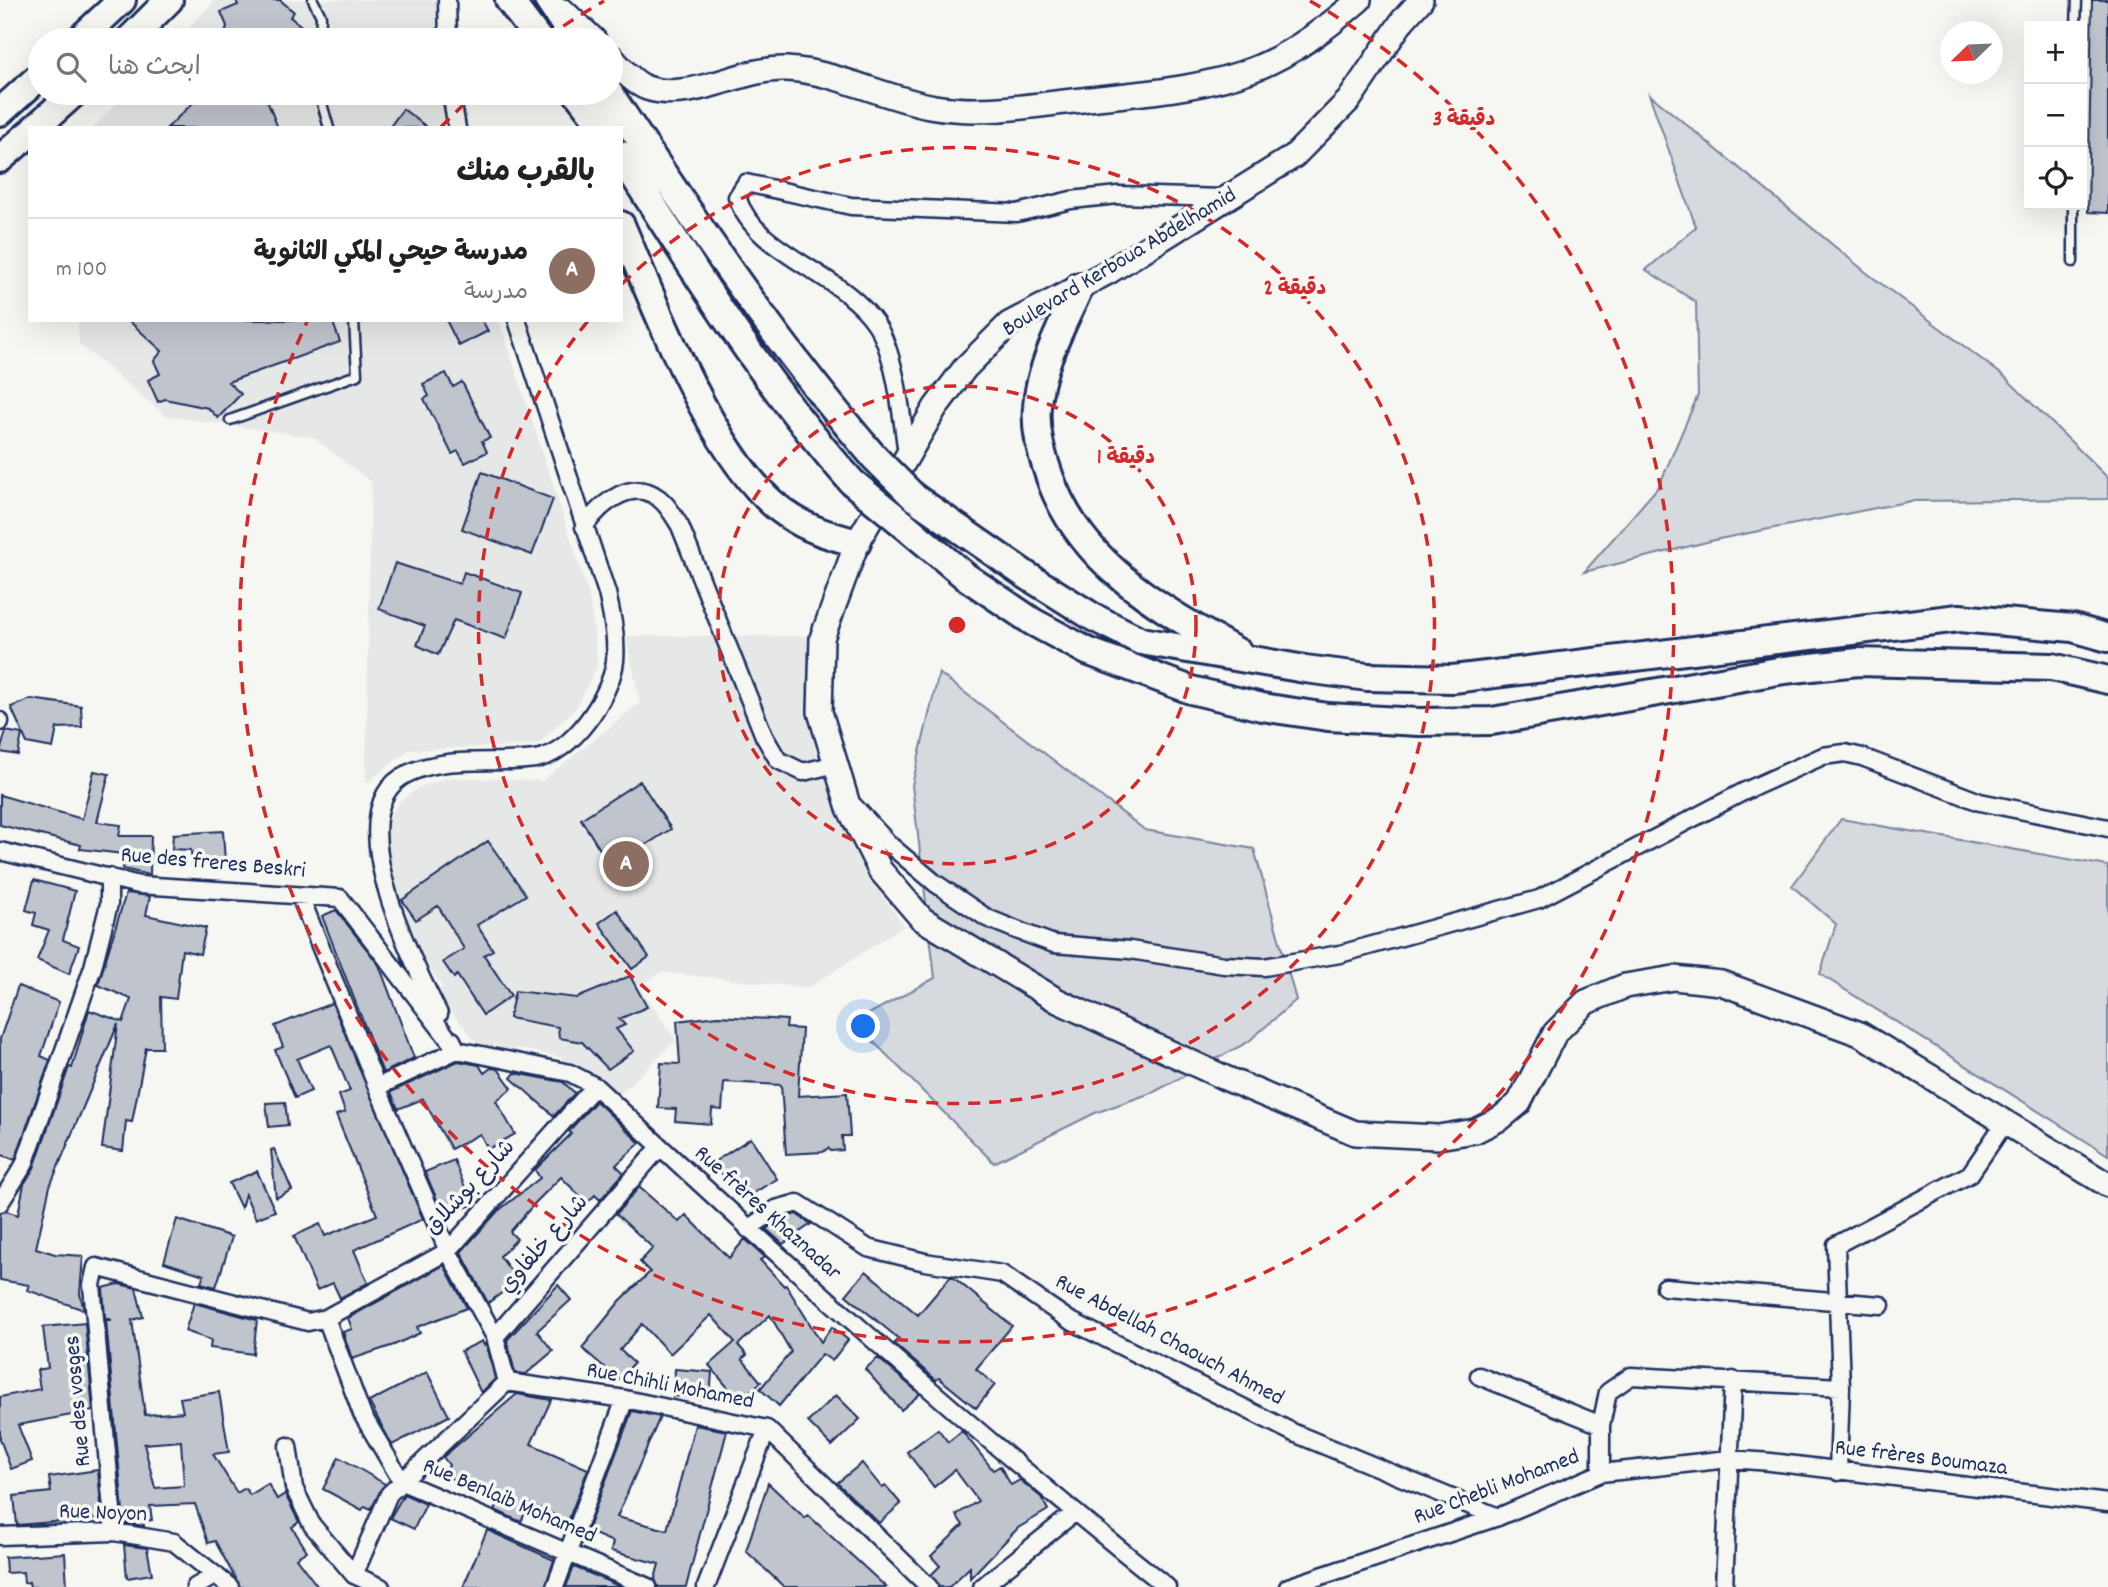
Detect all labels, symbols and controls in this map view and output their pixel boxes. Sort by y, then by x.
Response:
north arrow [1940,21,2003,84]
map controls [2024,21,2087,210]
button: + [2024,21,2087,84]
search box [28,28,623,105]
icon: search [52,48,90,86]
text: ابحث هنا [108,50,201,87]
button: − [2024,84,2087,147]
text: 3 دقيقة [1433,106,1495,136]
button: locate [2024,147,2087,210]
text: بالقرب منك [457,153,595,196]
street label: Boulevard Kerboua Abdelhamid [997,180,1243,346]
text: مدرسة حيحي المكي الثانوية [253,235,528,272]
text: 100 m [56,254,107,287]
text: A [566,254,578,287]
text: 2 دقيقة [1264,275,1326,305]
text: مدرسة [464,277,528,310]
text: 1 دقيقة [1097,444,1155,474]
centre of rings [945,613,969,637]
pin: A [603,838,649,890]
street label: Rue des freres Beskri [119,839,307,889]
your location [846,1009,880,1043]
street label: شارع بوشلاق [418,1133,524,1243]
street label: Rue frères Khaznadar [686,1139,849,1290]
street label: شارع خلفاوي [492,1188,598,1302]
street label: Rue Abdellah Chaouch Ahmed [1049,1267,1289,1415]
street label: Rue des vosges [57,1334,101,1468]
street label: Rue Chihli Mohamed [583,1355,757,1419]
street label: Rue frères Boumaza [1833,1432,2010,1486]
street label: Rue Chebli Mohamed [1409,1441,1585,1535]
street label: Rue Benlaib Mohamed [417,1451,601,1553]
street label: Rue Noyon [58,1496,148,1532]

